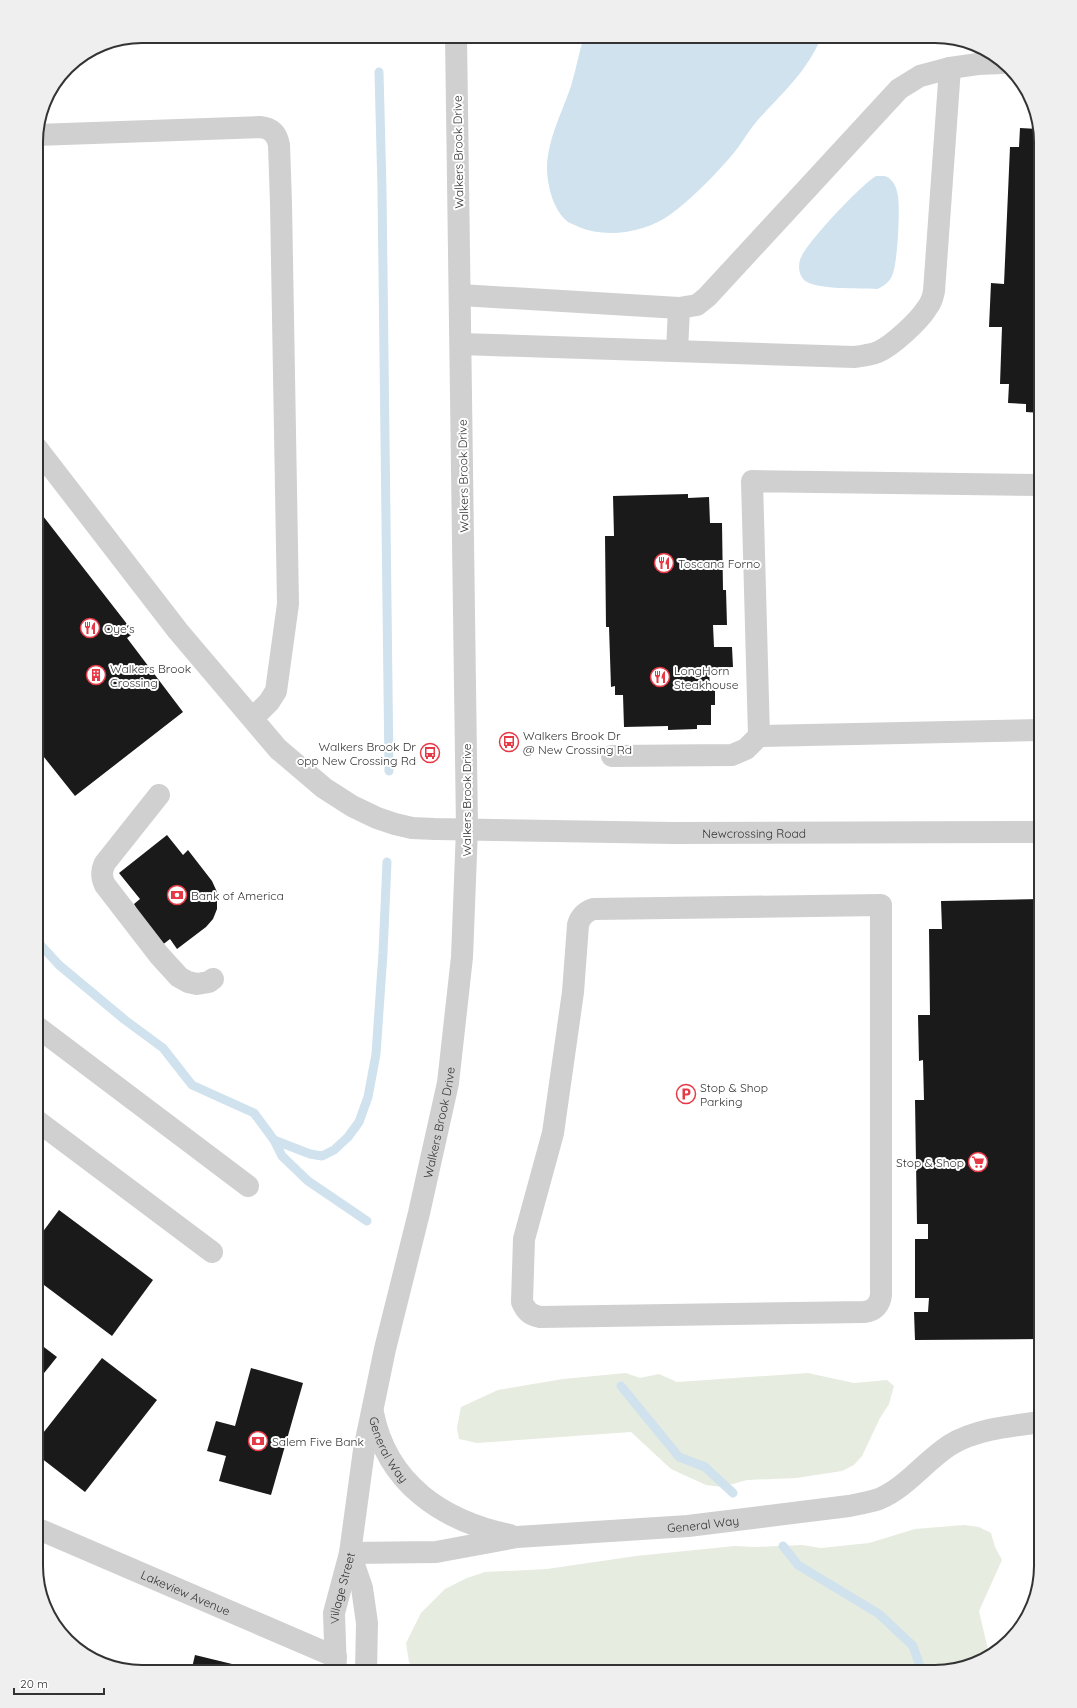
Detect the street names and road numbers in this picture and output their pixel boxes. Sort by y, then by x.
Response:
street label: Walkers Brook Drive [450,95,466,209]
street label: Walkers Brook Drive [455,419,471,533]
street label: Walkers Brook Drive [459,743,474,857]
street label: Newcrossing Road [702,825,806,840]
street label: Walkers Brook Drive [420,1066,457,1180]
street label: General Way [366,1415,412,1485]
street label: General Way [667,1512,740,1535]
street label: Village Street [327,1550,357,1624]
street label: Lakeview Avenue [139,1567,233,1618]

